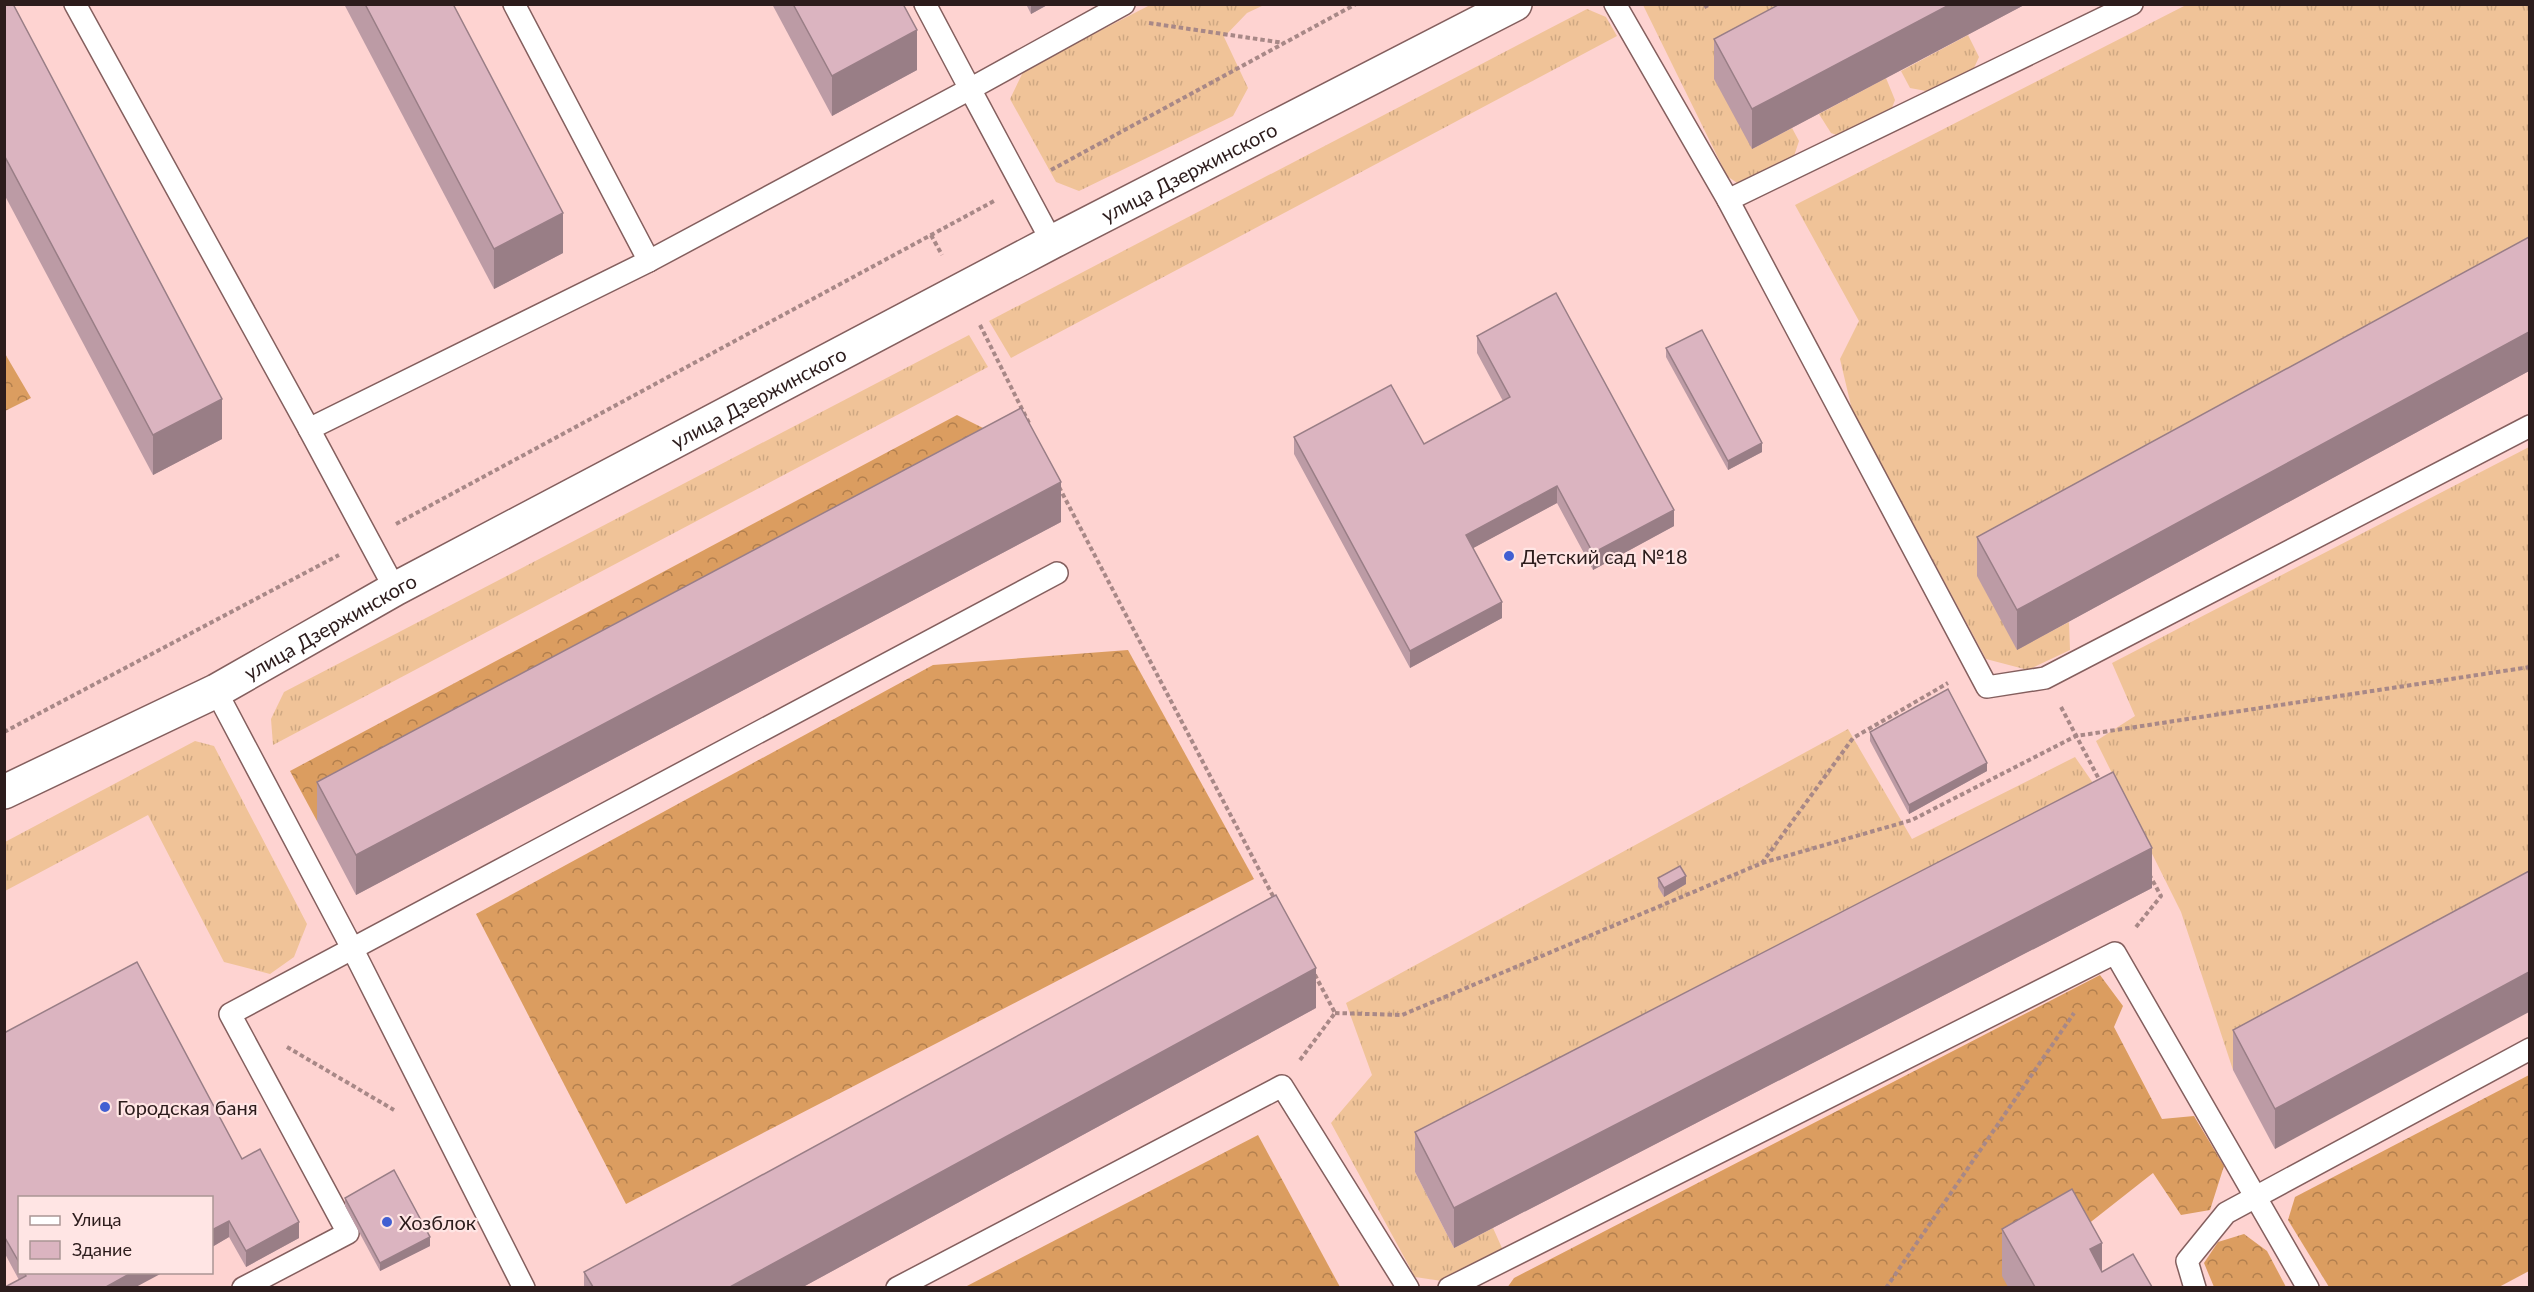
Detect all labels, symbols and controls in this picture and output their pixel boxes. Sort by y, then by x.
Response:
street label: улица Дзержинского [1097,116,1281,227]
street label: улица Дзержинского [667,341,850,453]
place label: Детский сад №18 [1521,544,1688,568]
marker: Детский сад №18 [1502,549,1516,563]
street label: улица Дзержинского [240,568,420,685]
place label: Городская баня [117,1095,258,1119]
marker: Городская баня [98,1100,112,1114]
legend [18,1196,213,1274]
text: Улица [72,1208,122,1230]
place label: Хозблок [399,1210,477,1234]
marker: Хозблок [380,1215,394,1229]
text: Здание [72,1238,132,1260]

